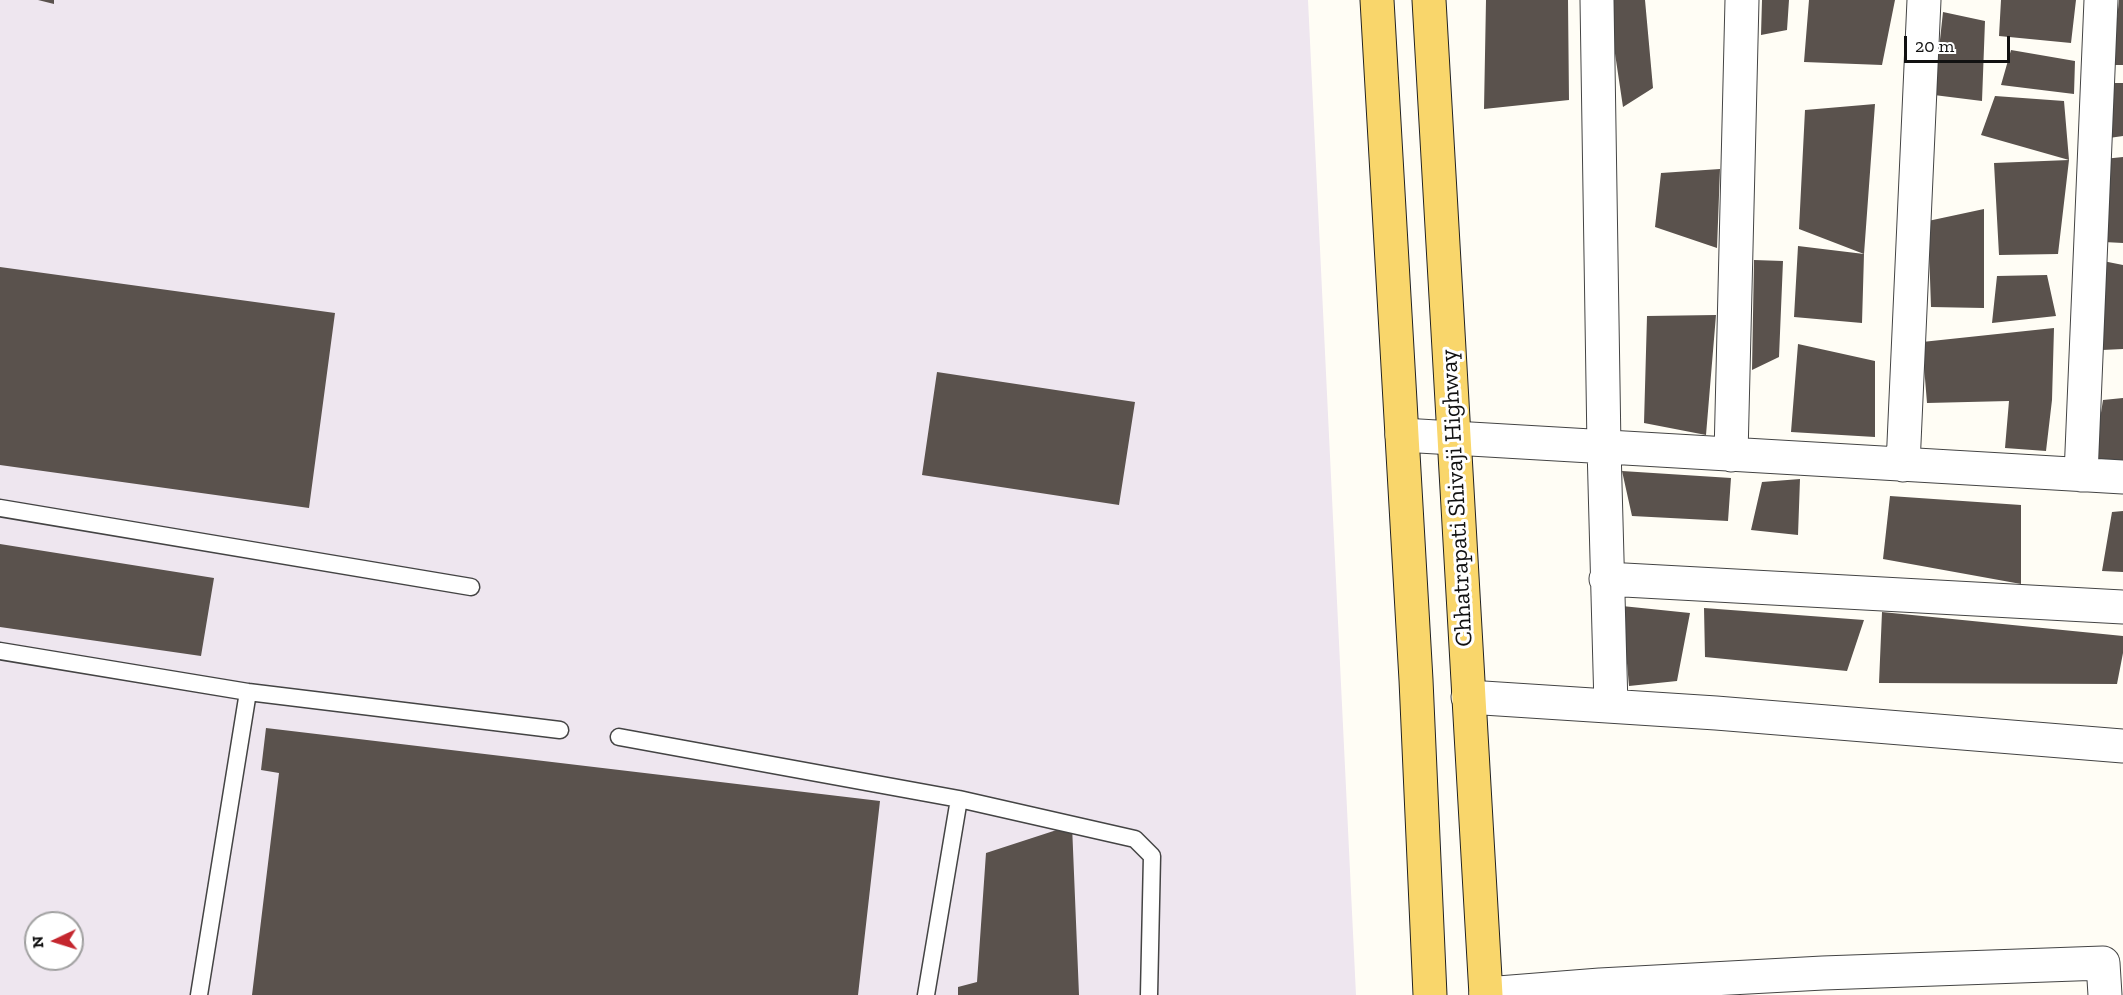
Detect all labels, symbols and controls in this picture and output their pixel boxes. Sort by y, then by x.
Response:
scale bar [1907,24,2014,62]
text: 20 m [1915,35,1954,57]
street label: Chhatrapati Shivaji Highway [1435,349,1479,647]
north arrow [24,911,84,971]
text: N [28,935,47,949]

